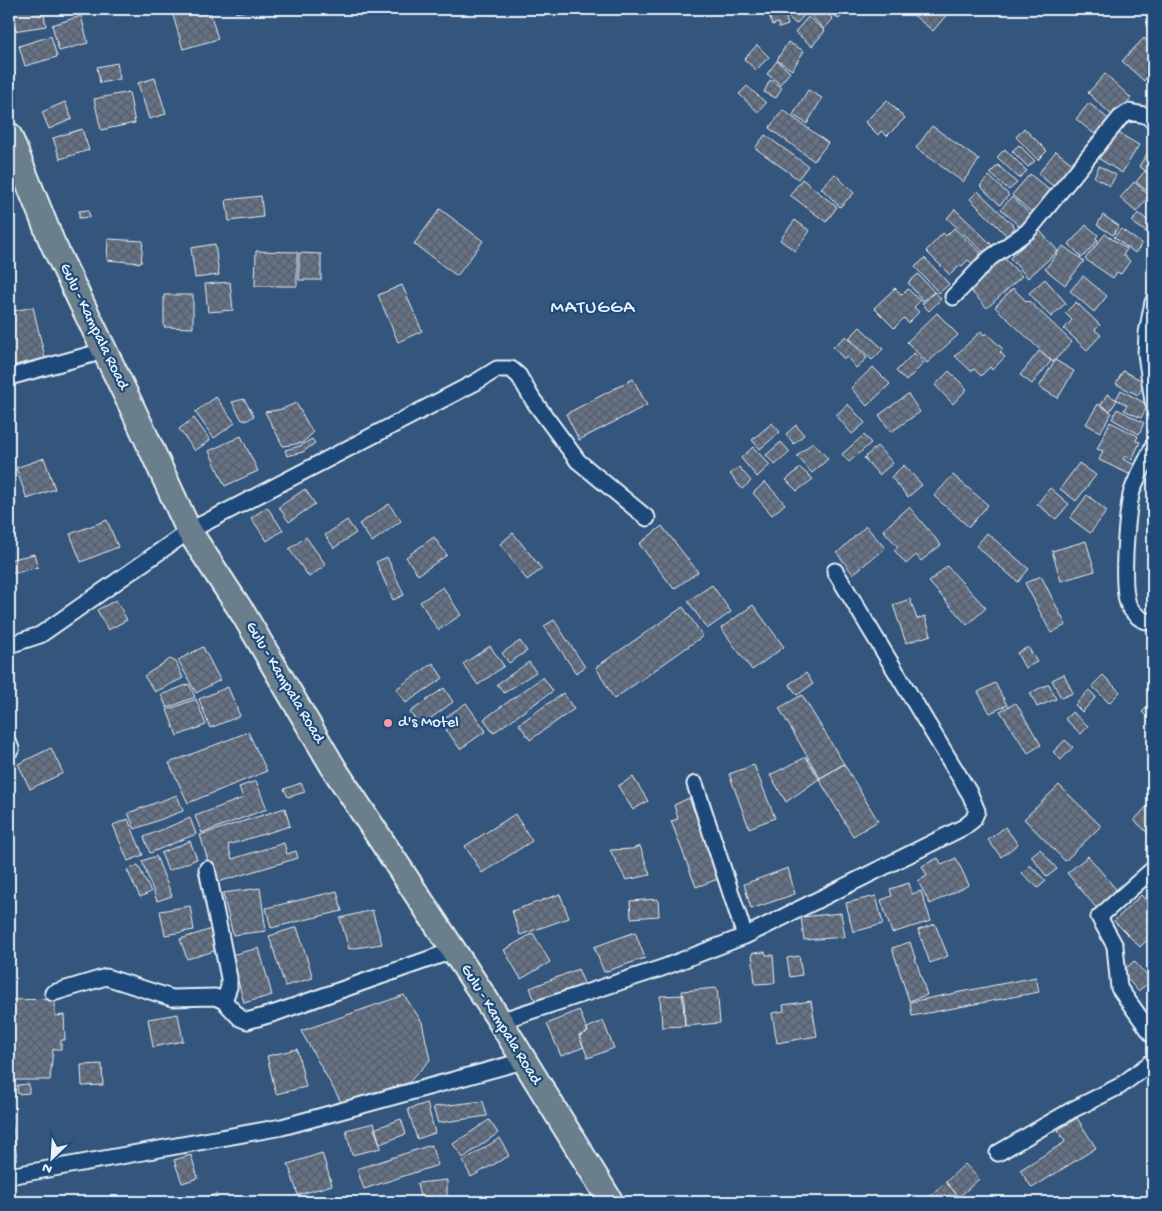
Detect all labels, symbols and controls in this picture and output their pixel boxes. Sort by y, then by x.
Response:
street label: Gulu - Kampala Road [54,261,133,395]
district label: MATUGGA [551,297,636,320]
street label: Gulu - Kampala Road [240,619,329,749]
place label: d's Motel [398,714,459,733]
marker: d's Motel [382,717,394,729]
street label: Gulu - Kampala Road [455,961,546,1090]
north arrow [28,1134,78,1184]
text: N [40,1158,55,1177]

